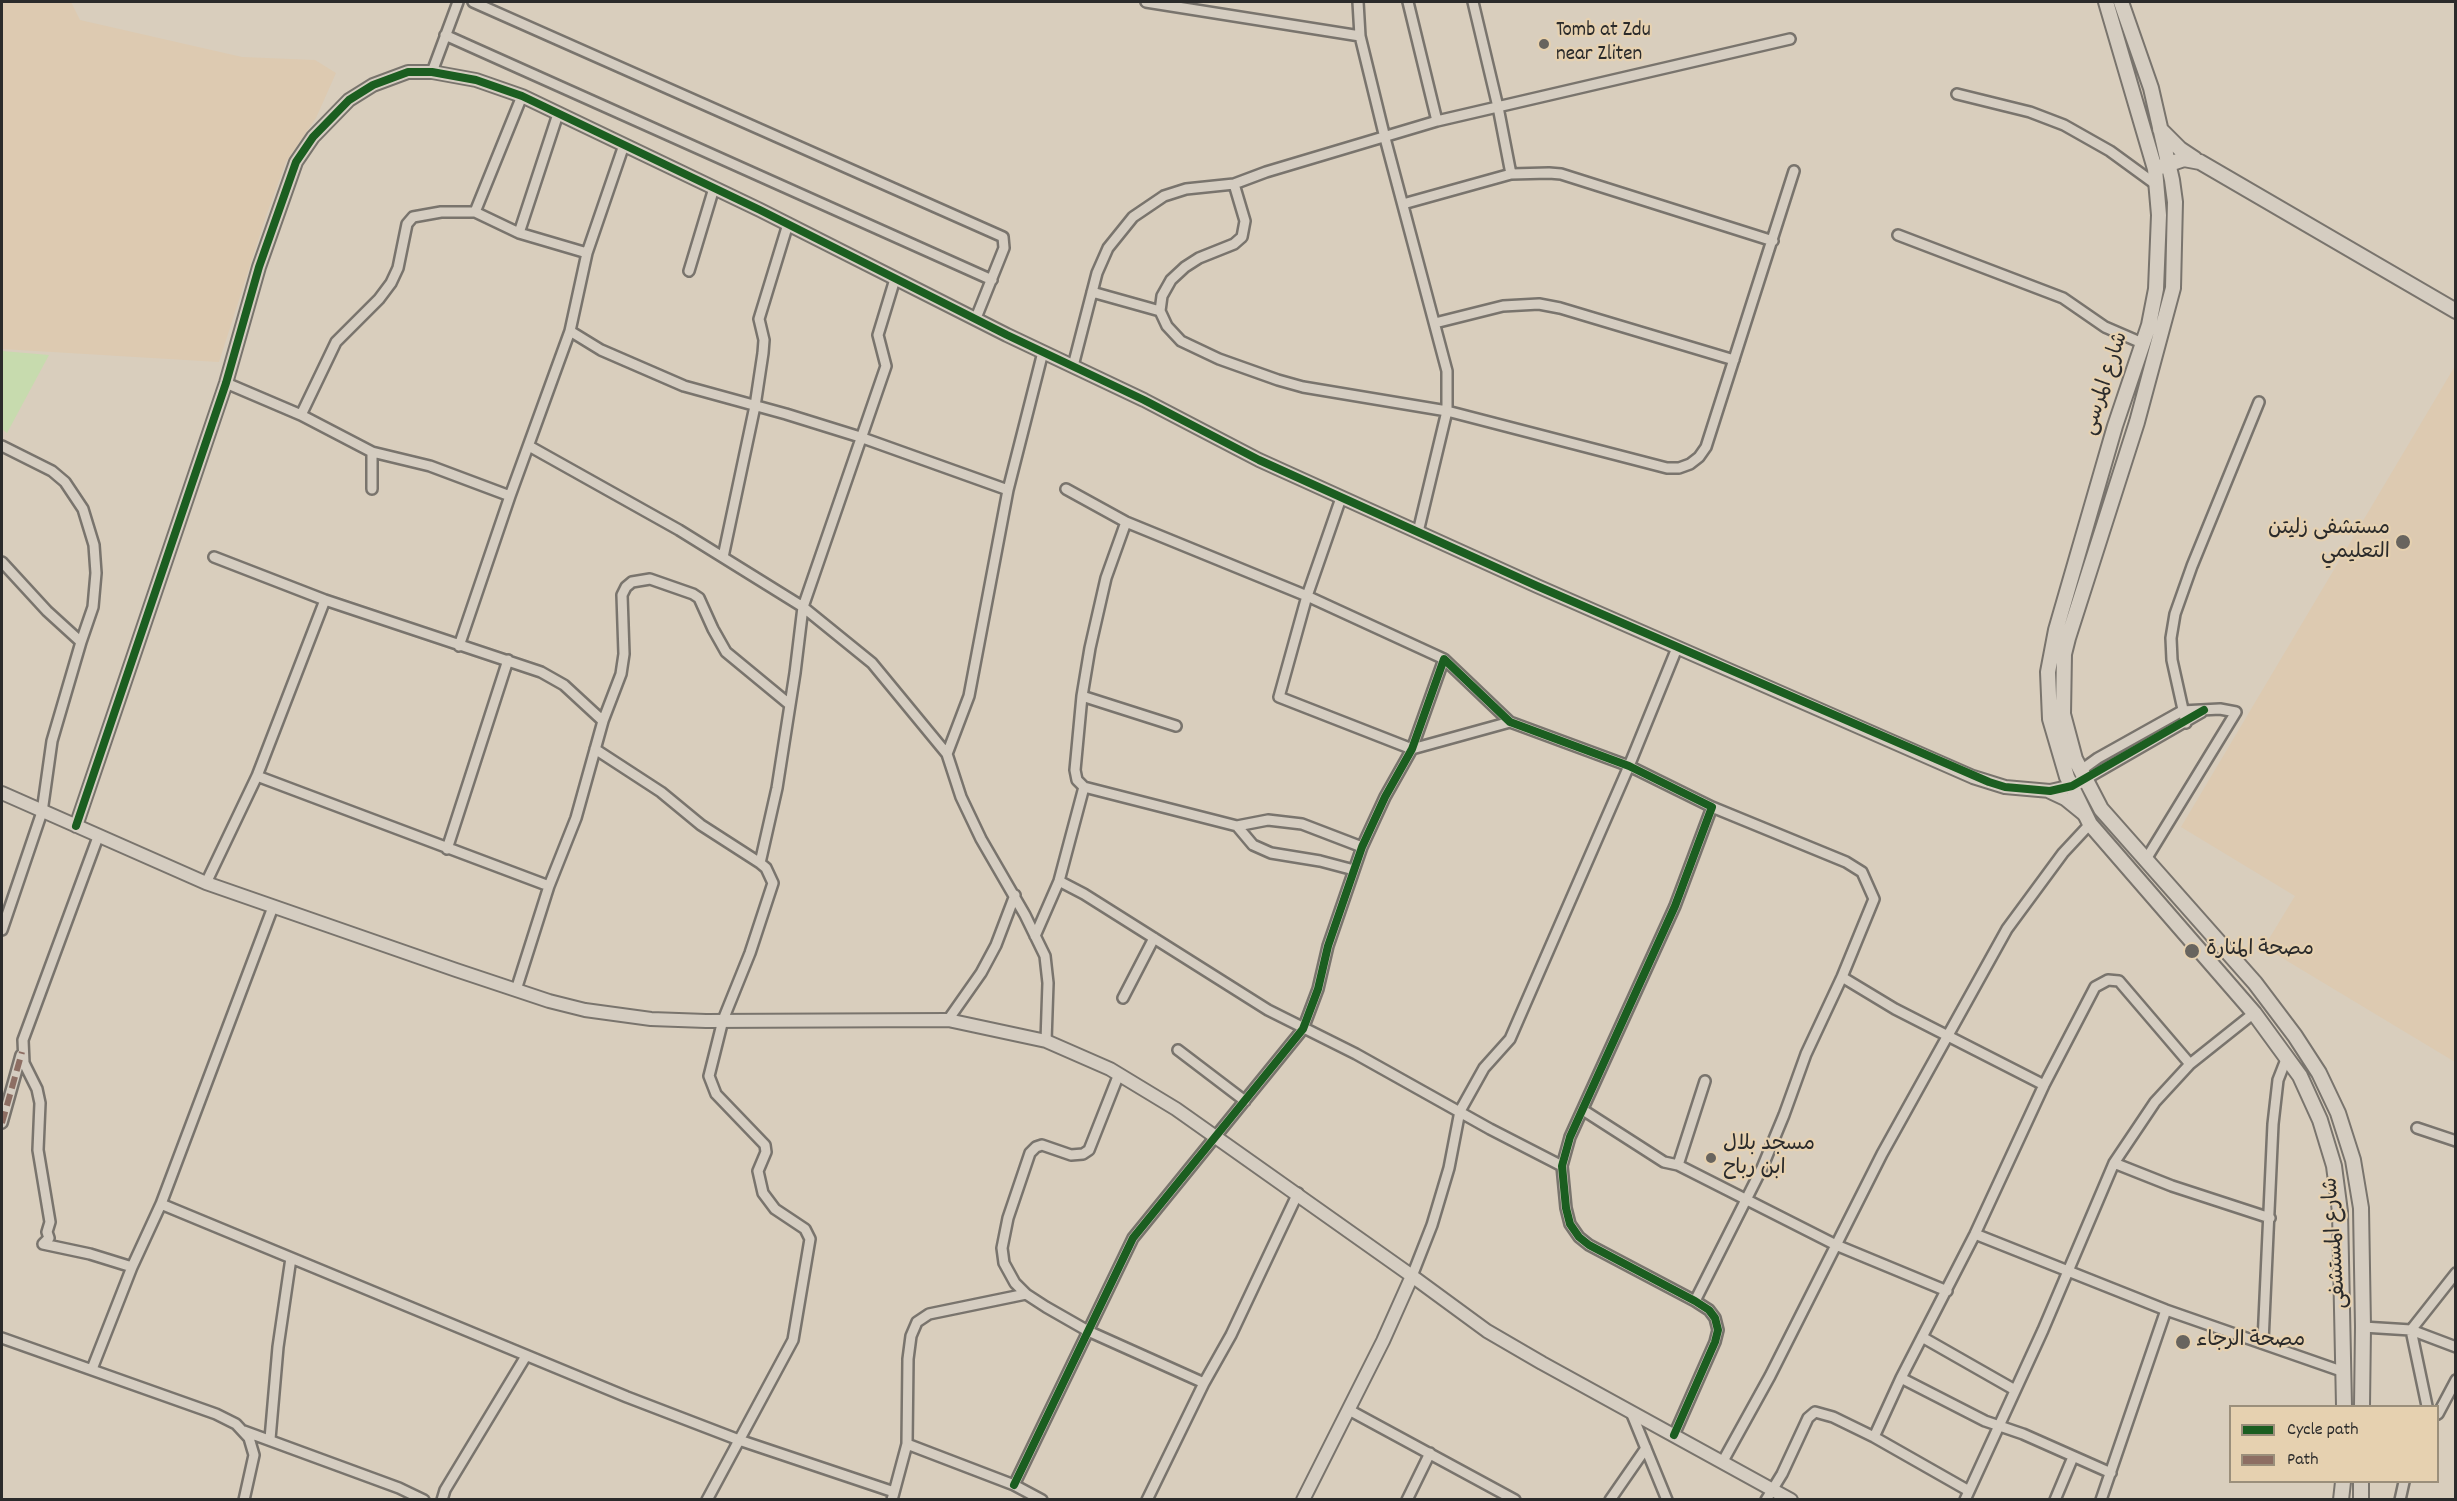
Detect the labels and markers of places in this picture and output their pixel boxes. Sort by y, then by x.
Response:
place label: Tomb at Zdu near Zliten [1556,19,1651,69]
marker: Tomb at Zdu near Zliten [1537,37,1551,51]
place label: مستشفى زليتن التعليمي [2268,517,2390,567]
marker: مستشفى زليتن التعليمي [2394,533,2412,551]
place label: مصحة المنارة [2206,938,2314,964]
marker: مصحة المنارة [2183,942,2201,960]
place label: مسجد بلال ابن رباح [1723,1133,1815,1183]
marker: مسجد بلال ابن رباح [1704,1151,1718,1165]
place label: مصحة الرجاء [2196,1329,2305,1355]
marker: مصحة الرجاء [2174,1333,2192,1351]

